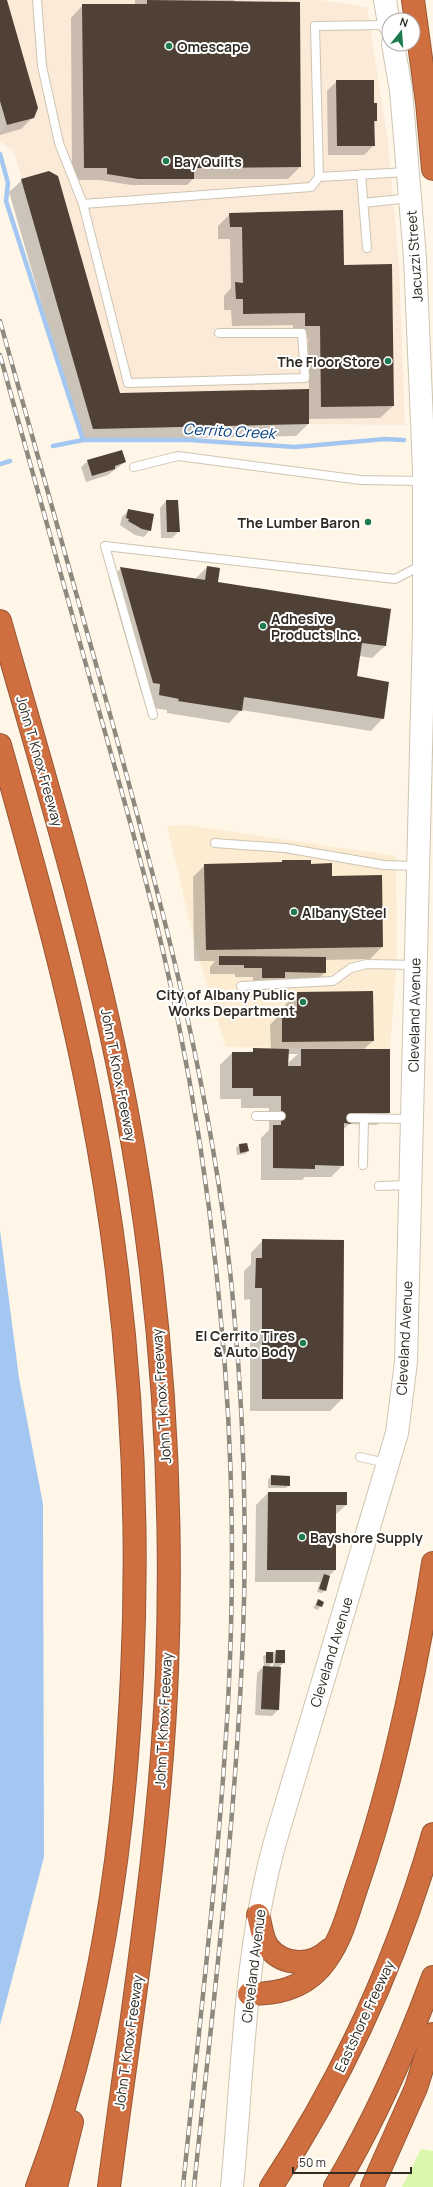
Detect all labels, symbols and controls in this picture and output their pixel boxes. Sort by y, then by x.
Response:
north arrow [381,12,421,52]
text: N [398,14,410,30]
place label: Omescape [177,37,249,56]
marker: Omescape [164,41,174,51]
place label: Bay Quilts [174,152,242,171]
marker: Bay Quilts [161,156,171,166]
street label: Jacuzzi Street [401,209,427,303]
place label: The Floor Store [277,352,380,371]
marker: The Floor Store [383,356,393,366]
water label: Cerrito Creek [182,418,278,444]
place label: The Lumber Baron [238,513,360,532]
marker: The Lumber Baron [363,517,373,527]
place label: Adhesive Products Inc. [271,609,361,644]
marker: Adhesive Products Inc. [258,621,268,631]
street label: John T. Knox Freeway [12,693,68,829]
place label: Albany Steel [302,903,387,922]
marker: Albany Steel [289,907,299,917]
street label: Cleveland Avenue [404,958,424,1072]
place label: City of Albany Public Works Department [156,985,295,1020]
marker: City of Albany Public Works Department [298,997,308,1007]
street label: John T. Knox Freeway [97,1007,141,1144]
street label: Cleveland Avenue [392,1280,416,1396]
place label: El Cerrito Tires & Auto Body [195,1326,295,1361]
street label: John T. Knox Freeway [147,1327,175,1464]
marker: El Cerrito Tires & Auto Body [298,1338,308,1348]
place label: Bayshore Supply [310,1528,423,1547]
marker: Bayshore Supply [297,1532,307,1542]
street label: Cleveland Avenue [305,1594,357,1710]
street label: John T. Knox Freeway [150,1651,176,1788]
street label: Cleveland Avenue [237,1908,269,2024]
street label: Eastshore Freeway [330,1956,399,2075]
street label: John T. Knox Freeway [109,1973,147,2110]
scale bar [293,2149,411,2175]
text: 50 m [299,2154,326,2171]

